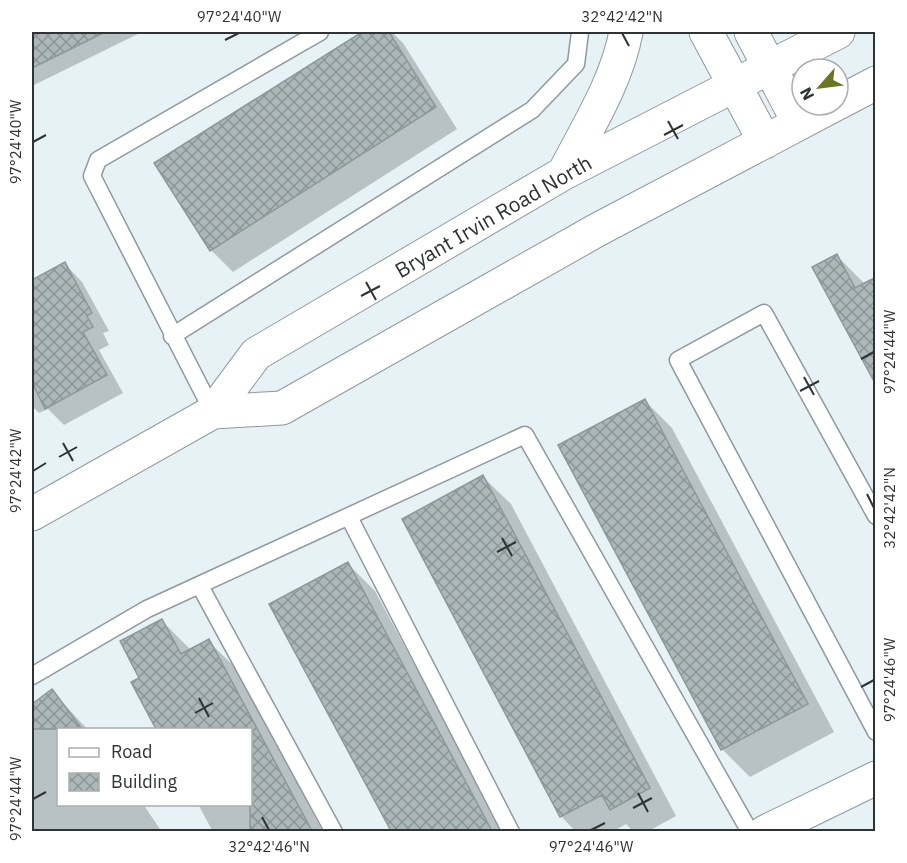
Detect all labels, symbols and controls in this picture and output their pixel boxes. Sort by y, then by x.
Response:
text: 97°24'40"W [197,7,282,26]
text: 32°42'42"N [581,7,663,26]
north arrow [790,57,850,117]
text: N [795,84,818,104]
text: 97°24'40"W [6,99,25,184]
street label: Bryant Irvin Road North [389,148,597,284]
text: 97°24'44"W [880,309,899,394]
text: 97°24'42"W [6,428,25,513]
text: 32°42'42"N [880,467,899,549]
text: 97°24'46"W [880,637,899,722]
legend [57,728,252,806]
text: Road [111,740,152,763]
text: 97°24'44"W [6,756,25,841]
text: Building [111,770,178,793]
text: 32°42'46"N [228,837,310,856]
text: 97°24'46"W [549,837,634,856]

